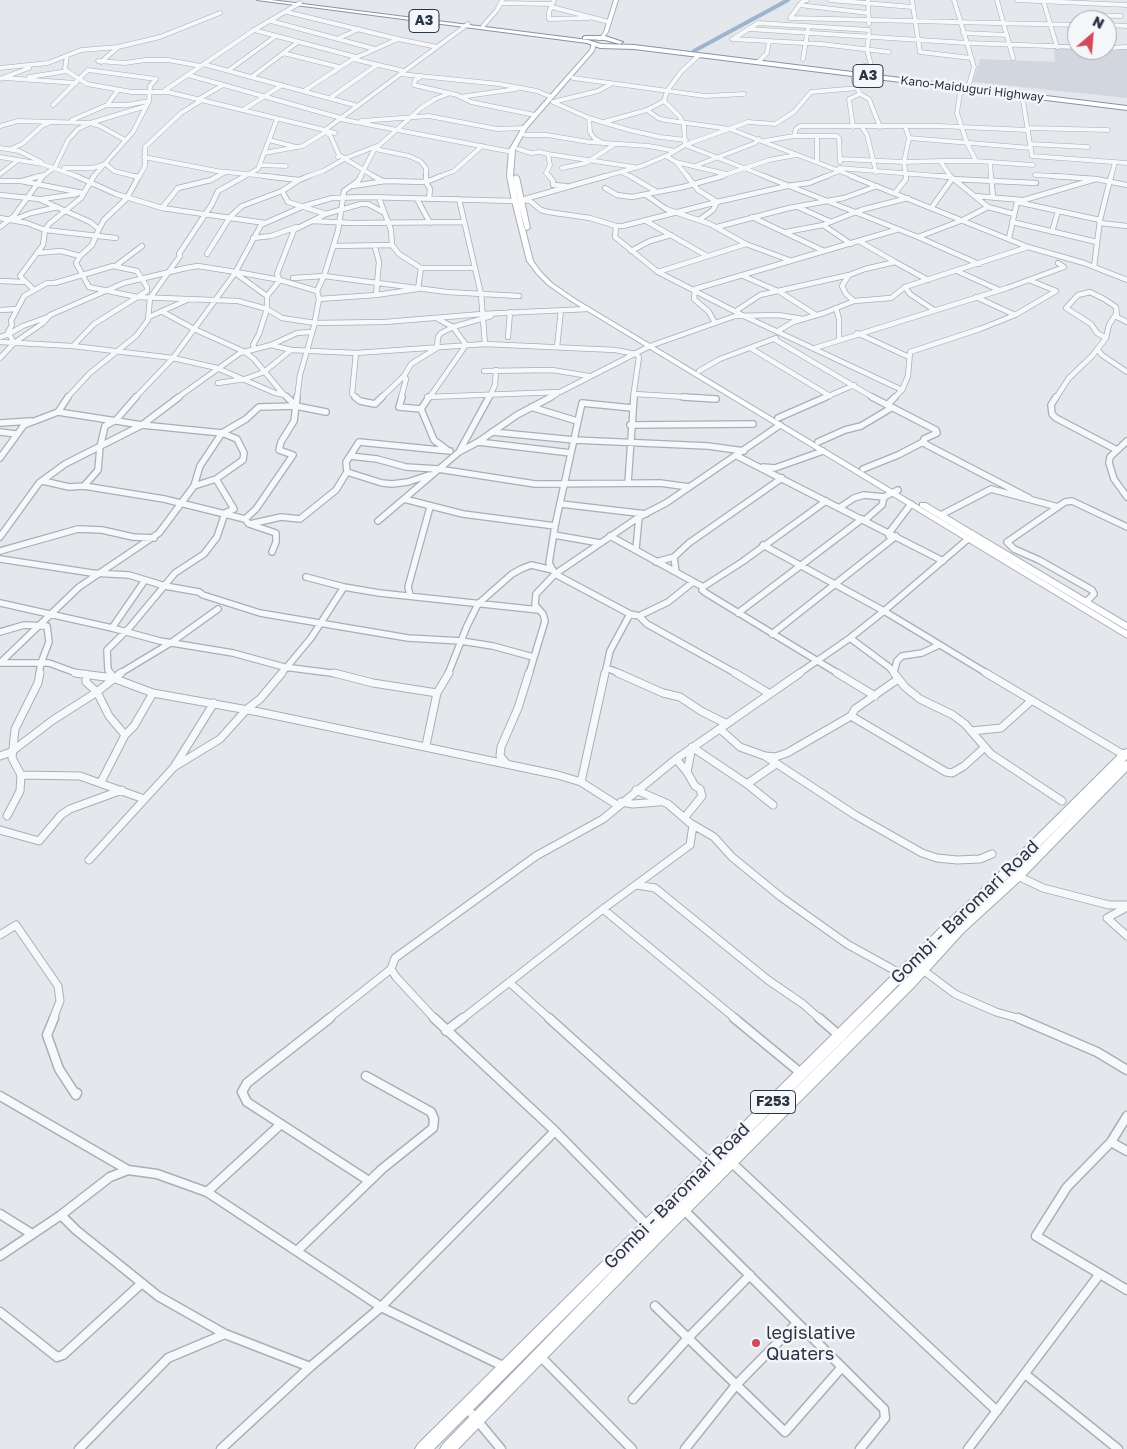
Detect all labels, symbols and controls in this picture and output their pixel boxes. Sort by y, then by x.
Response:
road number: A3 [409,10,439,32]
north arrow [1067,10,1117,60]
text: N [1090,12,1107,32]
road number: A3 [853,64,883,88]
street label: Kano-Maiduguri Highway [900,73,1044,105]
street label: Gombi - Baromari Road [886,836,1044,988]
road number: F253 [750,1090,796,1114]
street label: Gombi - Baromari Road [600,1119,754,1273]
place label: legislative Quaters [766,1322,855,1365]
marker: legislative Quaters [750,1337,762,1349]

